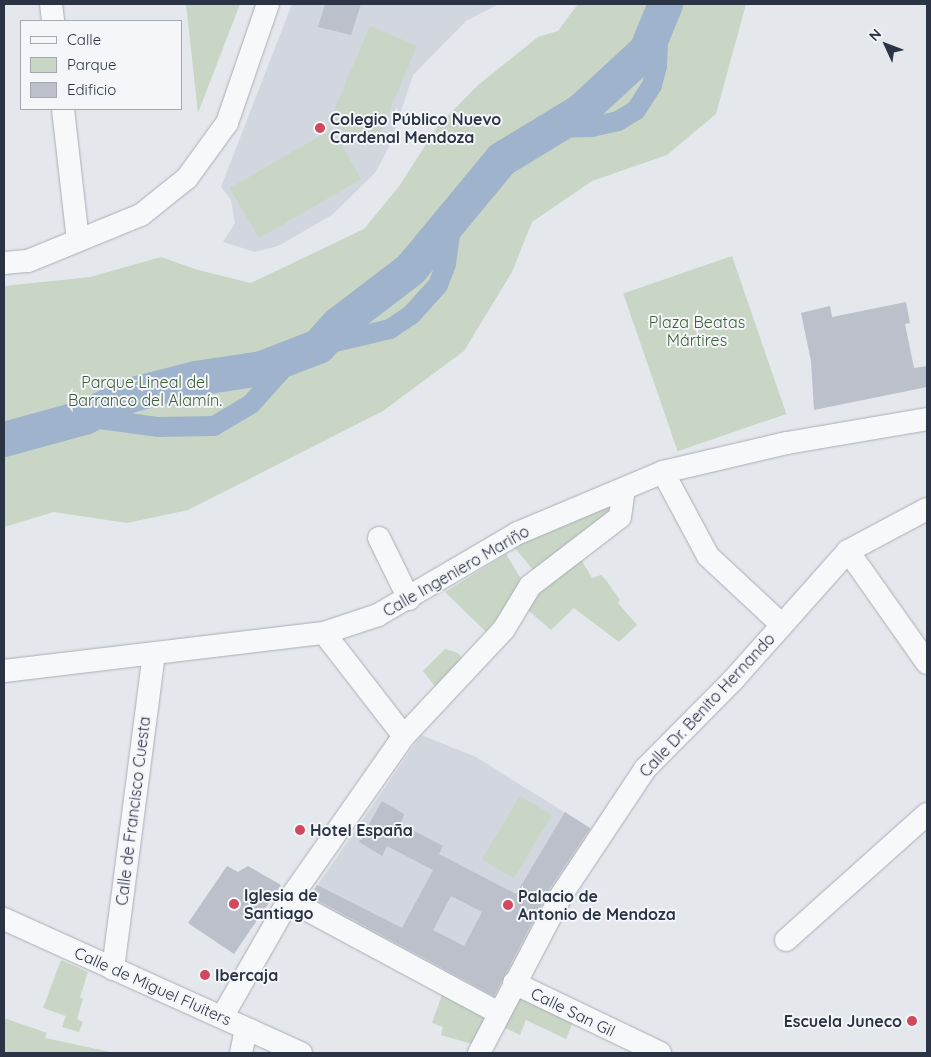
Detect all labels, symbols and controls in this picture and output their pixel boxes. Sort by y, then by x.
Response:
legend [20,20,182,110]
north arrow [861,20,911,70]
text: N [865,25,885,45]
text: Calle [67,30,101,49]
text: Parque [67,55,117,74]
text: Edificio [67,80,116,99]
place label: Colegio Público Nuevo Cardenal Mendoza [330,109,501,147]
marker: Colegio Público Nuevo Cardenal Mendoza [314,122,326,134]
park label: Plaza Beatas Mártires [649,312,745,350]
park label: Parque Lineal del Barranco del Alamín. [68,372,222,410]
street label: Calle Ingeniero Mariño [379,521,533,621]
street label: Calle Dr. Benito Hernando [635,629,779,781]
street label: Calle de Francisco Cuesta [112,715,154,907]
place label: Hotel España [310,820,413,840]
marker: Hotel España [294,824,306,836]
place label: Iglesia de Santiago [244,885,318,923]
place label: Palacio de Antonio de Mendoza [518,886,676,924]
marker: Iglesia de Santiago [228,898,240,910]
marker: Palacio de Antonio de Mendoza [502,899,514,911]
street label: Calle de Miguel Fluiters [72,943,234,1029]
place label: Ibercaja [215,965,278,985]
marker: Ibercaja [199,969,211,981]
street label: Calle San Gil [528,983,618,1041]
place label: Escuela Juneco [784,1011,902,1031]
marker: Escuela Juneco [906,1015,918,1027]

